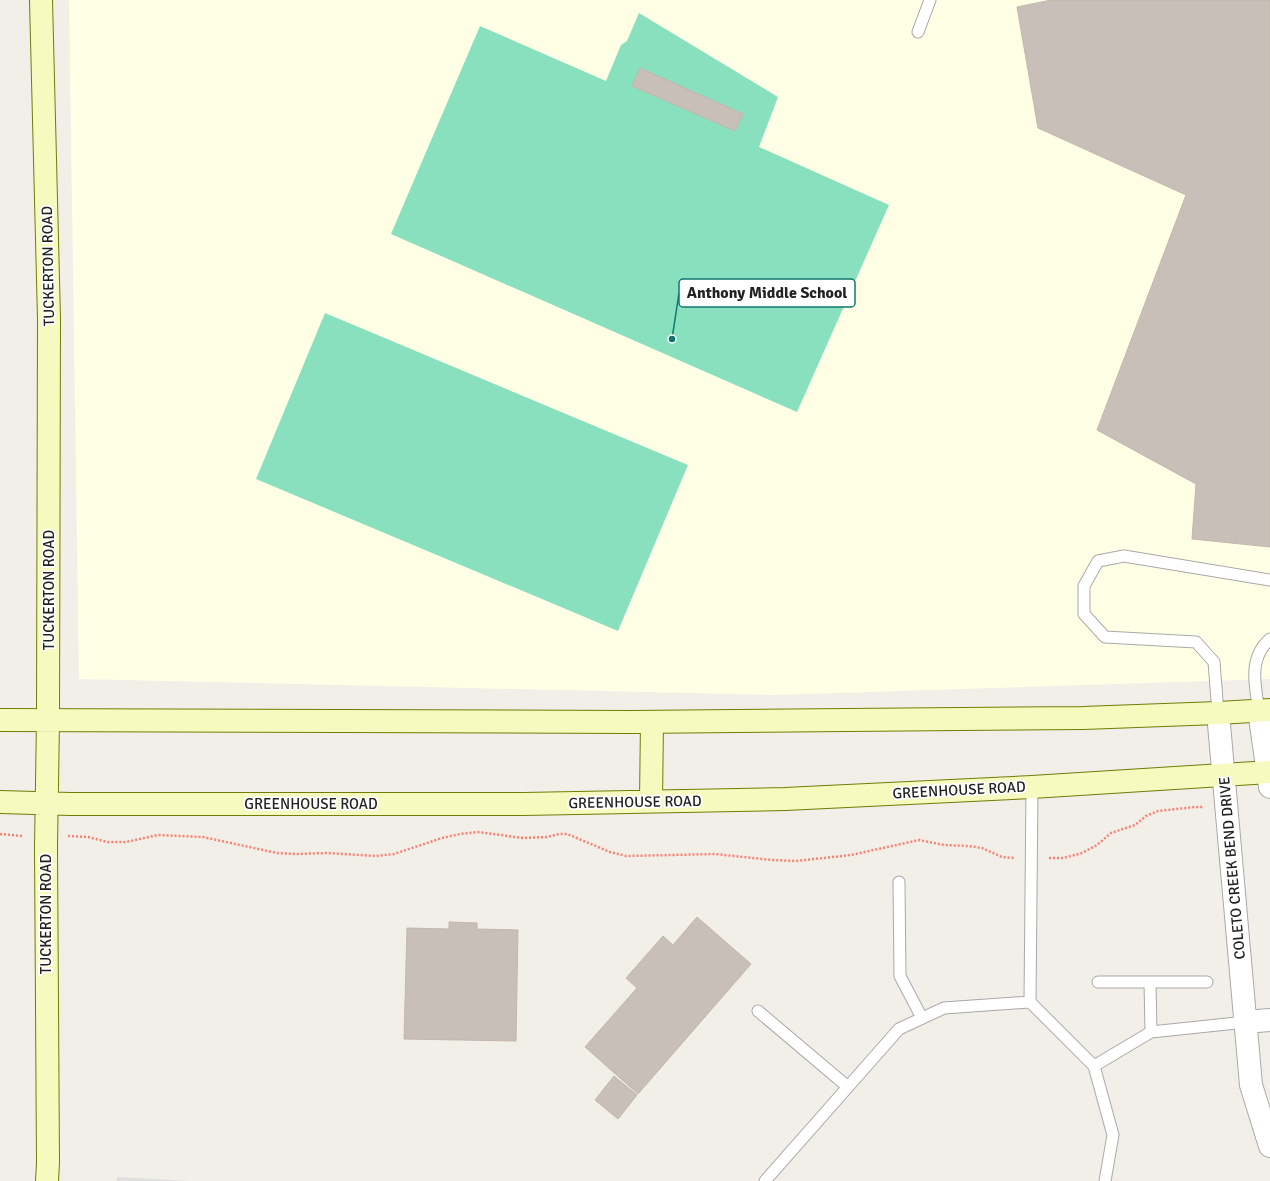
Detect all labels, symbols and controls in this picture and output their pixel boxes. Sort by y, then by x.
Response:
street label: TUCKERTON ROAD [38,206,58,326]
callout: Anthony Middle School [679,279,855,307]
text: Anthony Middle School [687,283,847,303]
street label: TUCKERTON ROAD [40,530,58,650]
street label: COLETO CREEK BEND DRIVE [1215,776,1249,960]
street label: GREENHOUSE ROAD [892,778,1026,802]
street label: GREENHOUSE ROAD [568,792,702,812]
street label: GREENHOUSE ROAD [244,795,378,813]
street label: TUCKERTON ROAD [37,854,55,974]

